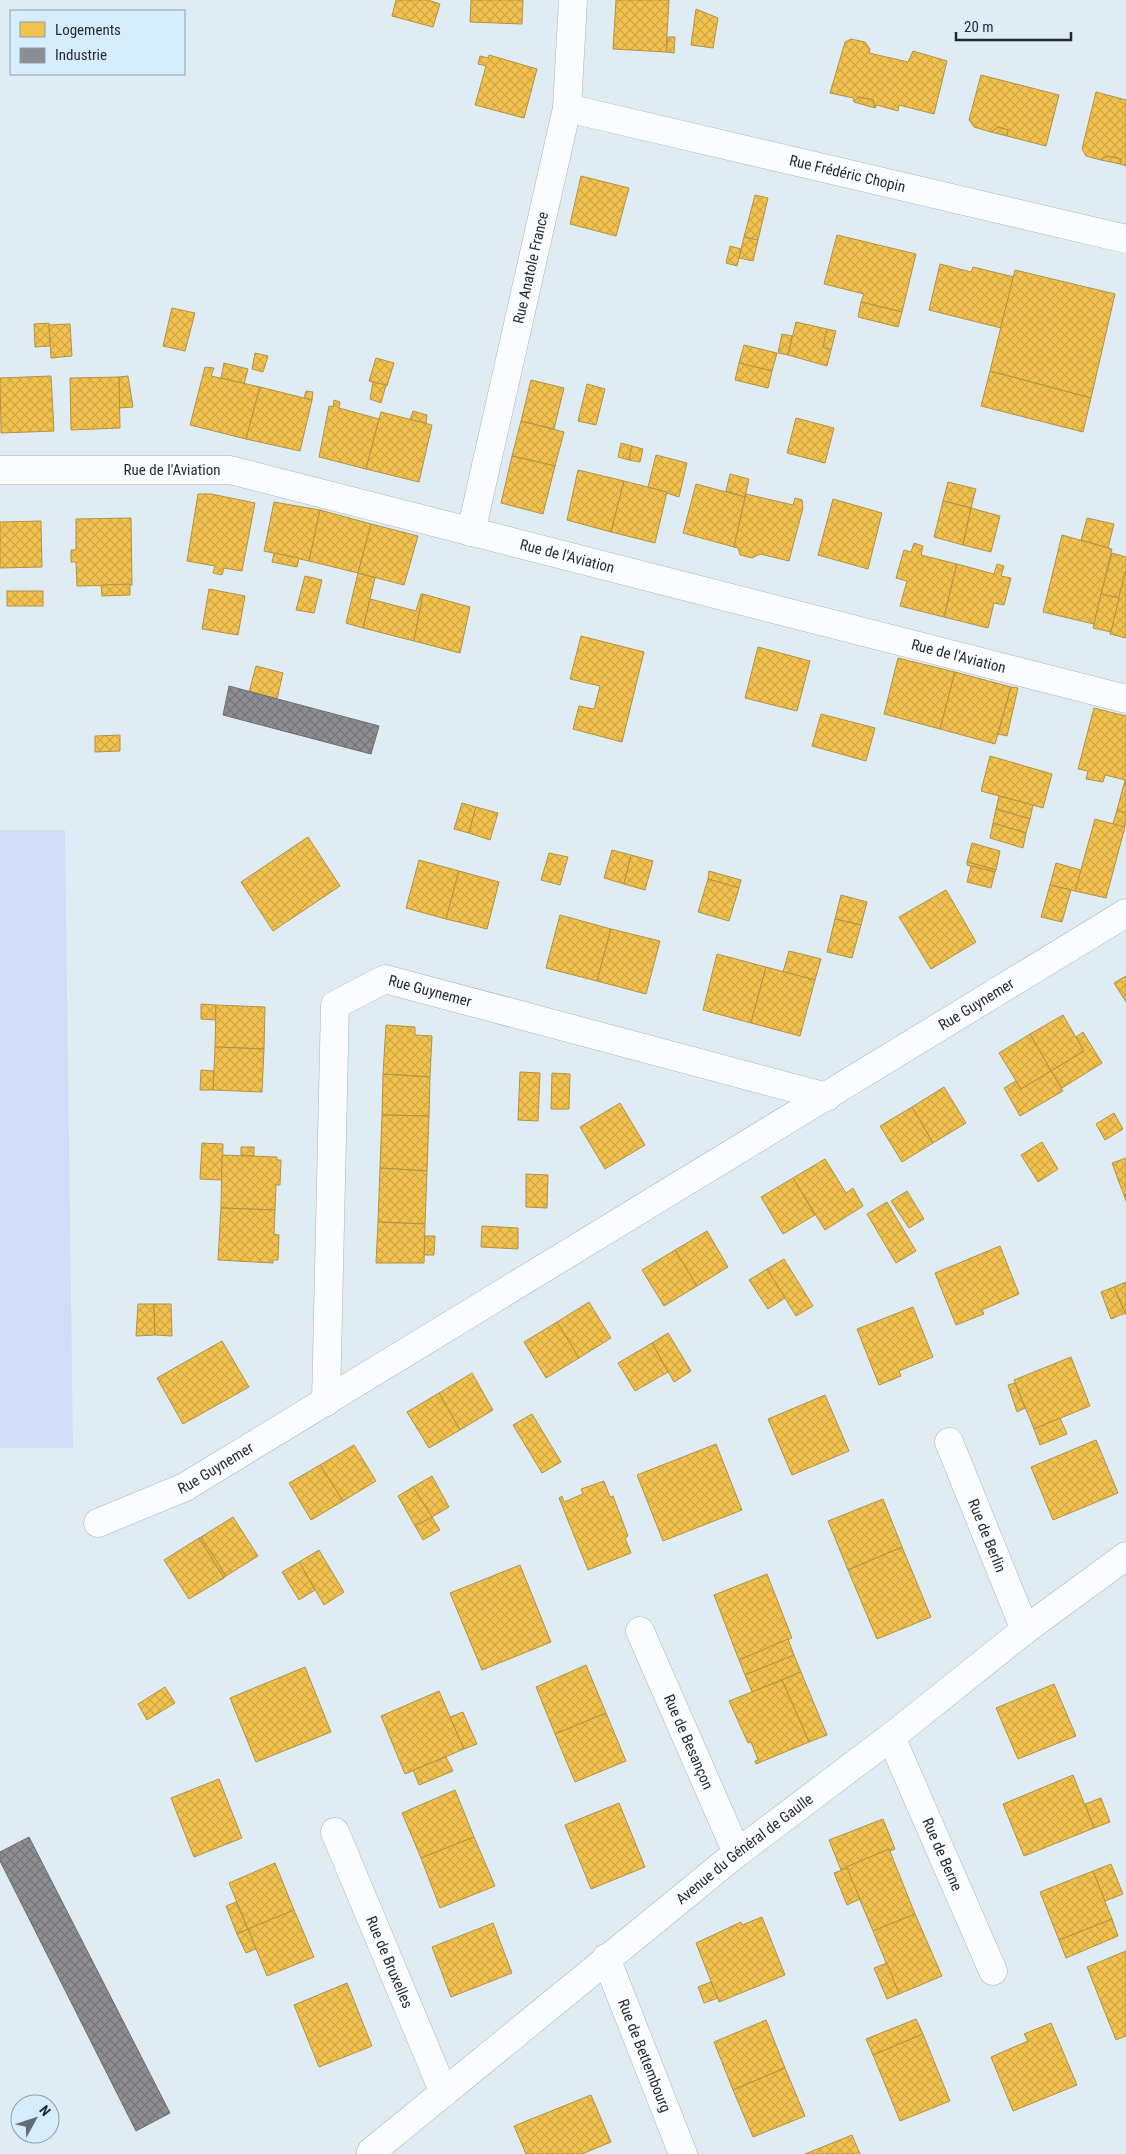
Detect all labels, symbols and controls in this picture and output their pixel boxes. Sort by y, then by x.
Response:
legend [10,10,185,75]
scale bar [956,10,1071,42]
text: 20 m [964,18,994,36]
text: Logements [55,21,121,39]
text: Industrie [55,46,107,64]
street label: Rue Frédéric Chopin [788,151,907,196]
street label: Rue Anatole France [509,210,552,325]
street label: Rue de l'Aviation [124,461,220,479]
street label: Rue de l'Aviation [518,535,616,577]
street label: Rue de l'Aviation [909,635,1008,677]
street label: Rue Guynemer [386,971,474,1011]
street label: Rue Guynemer [935,974,1018,1034]
street label: Rue Guynemer [175,1438,257,1498]
street label: Rue de Berlin [964,1496,1010,1575]
street label: Rue de Besançon [660,1692,717,1792]
street label: Avenue du Général de Gaulle [673,1790,816,1908]
street label: Rue de Berne [918,1815,966,1894]
street label: Rue de Bruxelles [362,1913,417,2011]
street label: Rue de Bettembourg [614,1997,675,2115]
north arrow [10,2094,60,2144]
text: N [36,2102,54,2119]

